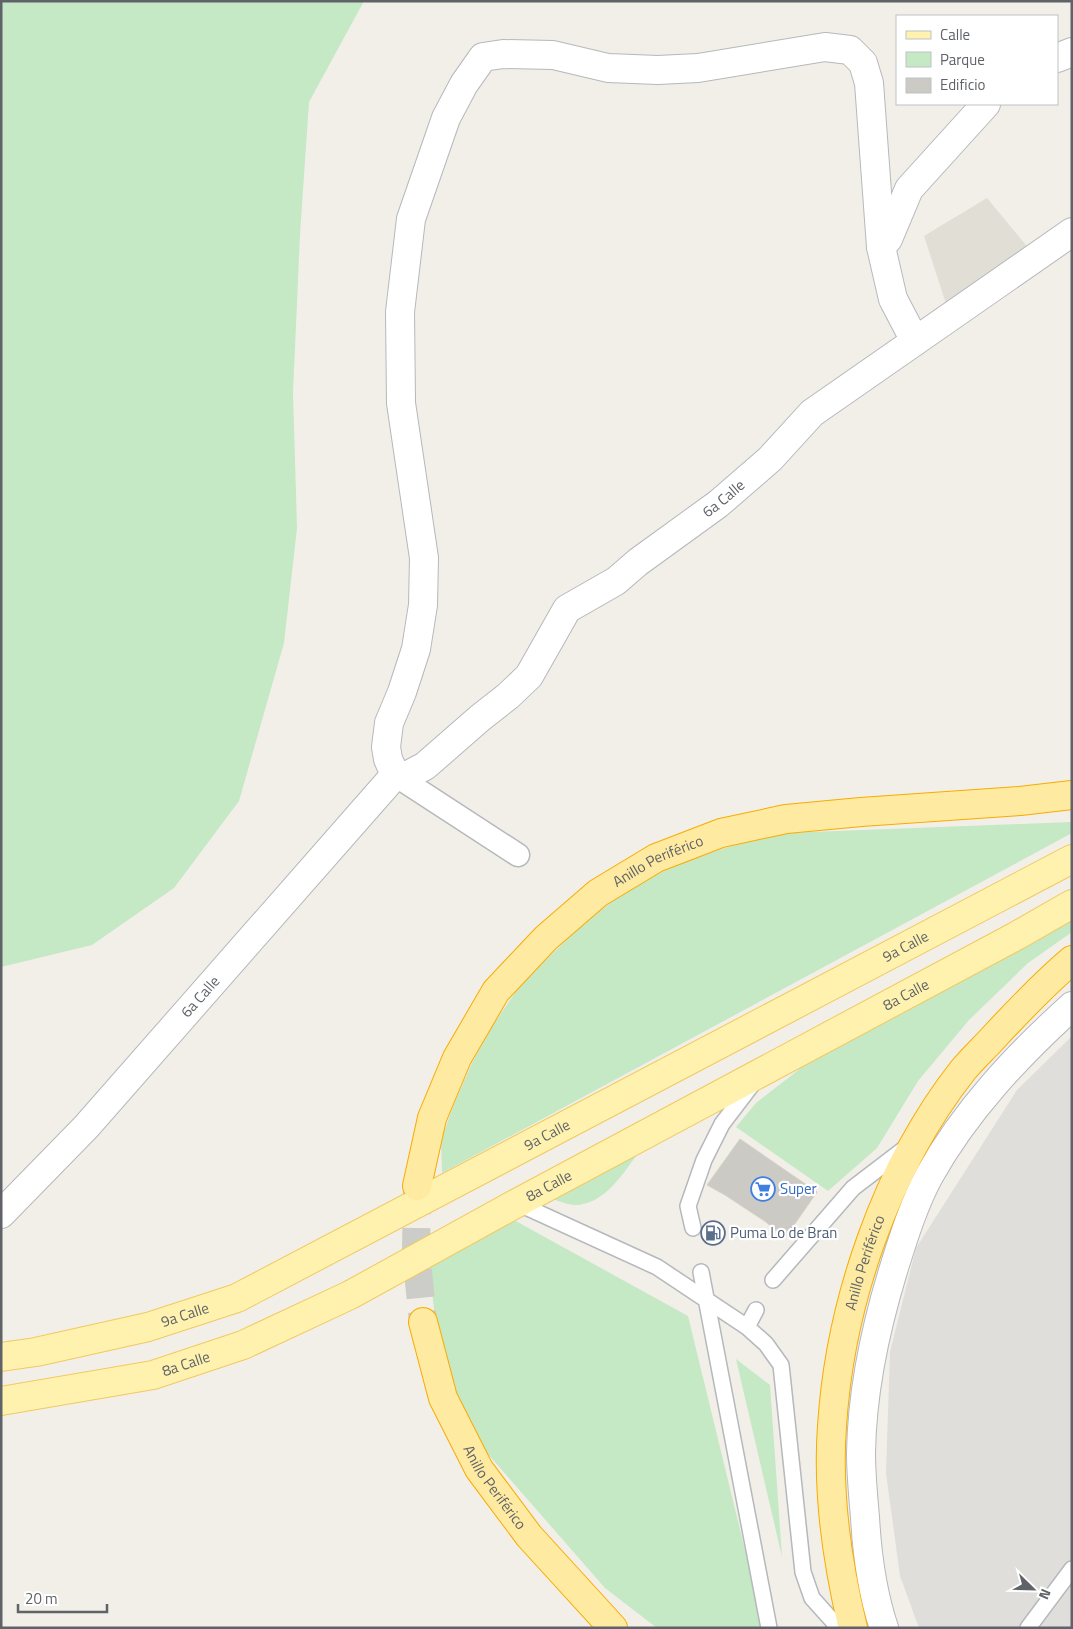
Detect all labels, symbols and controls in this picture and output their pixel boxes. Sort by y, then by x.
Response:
legend [896,15,1058,105]
text: Calle [940,23,970,46]
text: Parque [940,48,985,71]
text: Edificio [940,73,985,96]
street label: 6a Calle [697,474,750,523]
street label: Anillo Periférico [608,829,707,893]
street label: 9a Calle [878,924,933,968]
street label: 6a Calle [175,970,225,1023]
street label: 8a Calle [879,973,933,1016]
street label: 9a Calle [520,1113,574,1156]
street label: 8a Calle [521,1164,576,1207]
supermarket icon: Super [750,1176,776,1202]
place label: Super [780,1177,817,1200]
street label: Anillo Periférico [838,1211,891,1312]
fuel station icon: Puma Lo de Bran [700,1220,726,1246]
place label: Puma Lo de Bran [730,1221,837,1244]
street label: 9a Calle [158,1296,212,1333]
street label: 8a Calle [159,1345,213,1382]
street label: Anillo Periférico [458,1441,532,1534]
north arrow [1008,1564,1058,1614]
scale bar [18,1582,106,1614]
text: N [1034,1586,1057,1603]
text: 20 m [25,1587,58,1610]

